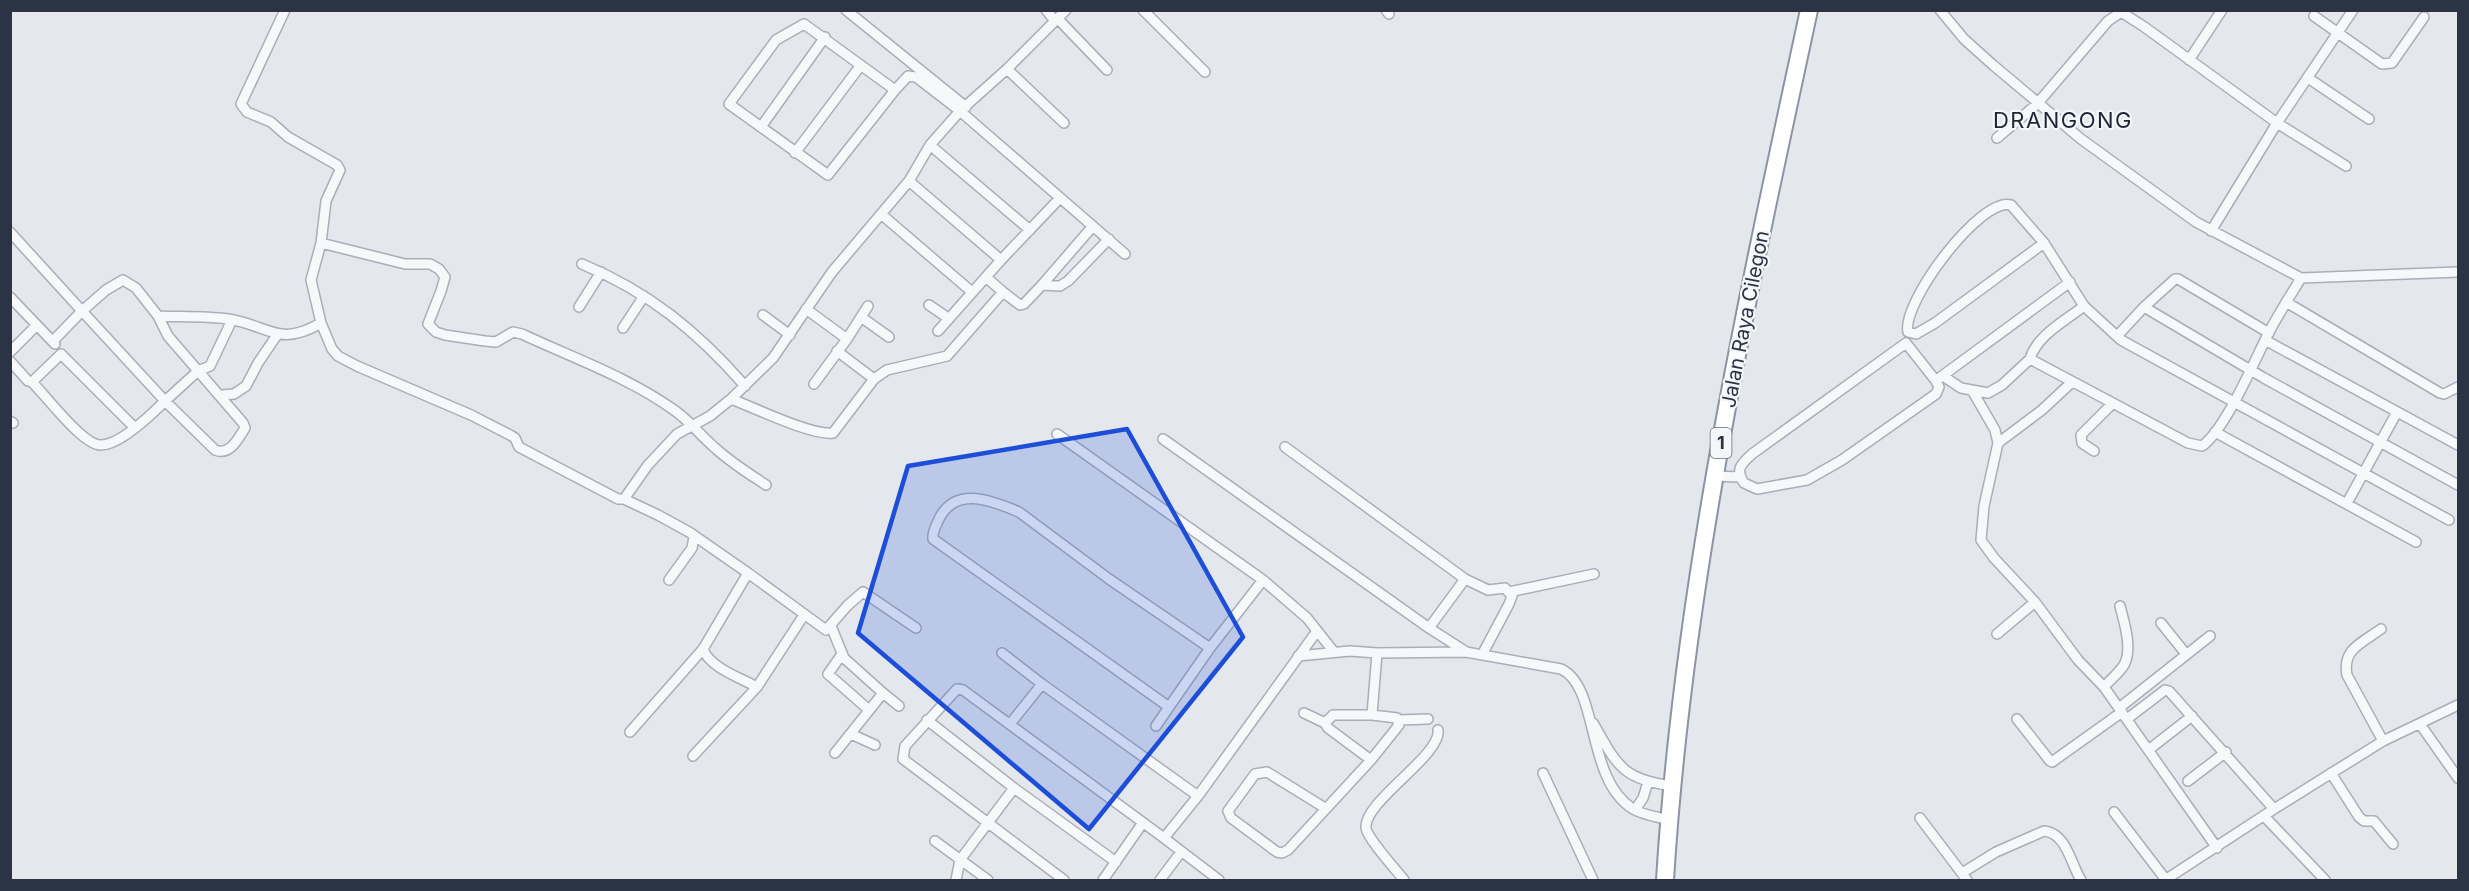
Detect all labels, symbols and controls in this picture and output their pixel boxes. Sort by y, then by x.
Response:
district label: DRANGONG [1993,107,2133,133]
street label: Jalan Raya Cilegon [1716,228,1774,410]
road number: 1 [1710,428,1732,458]

